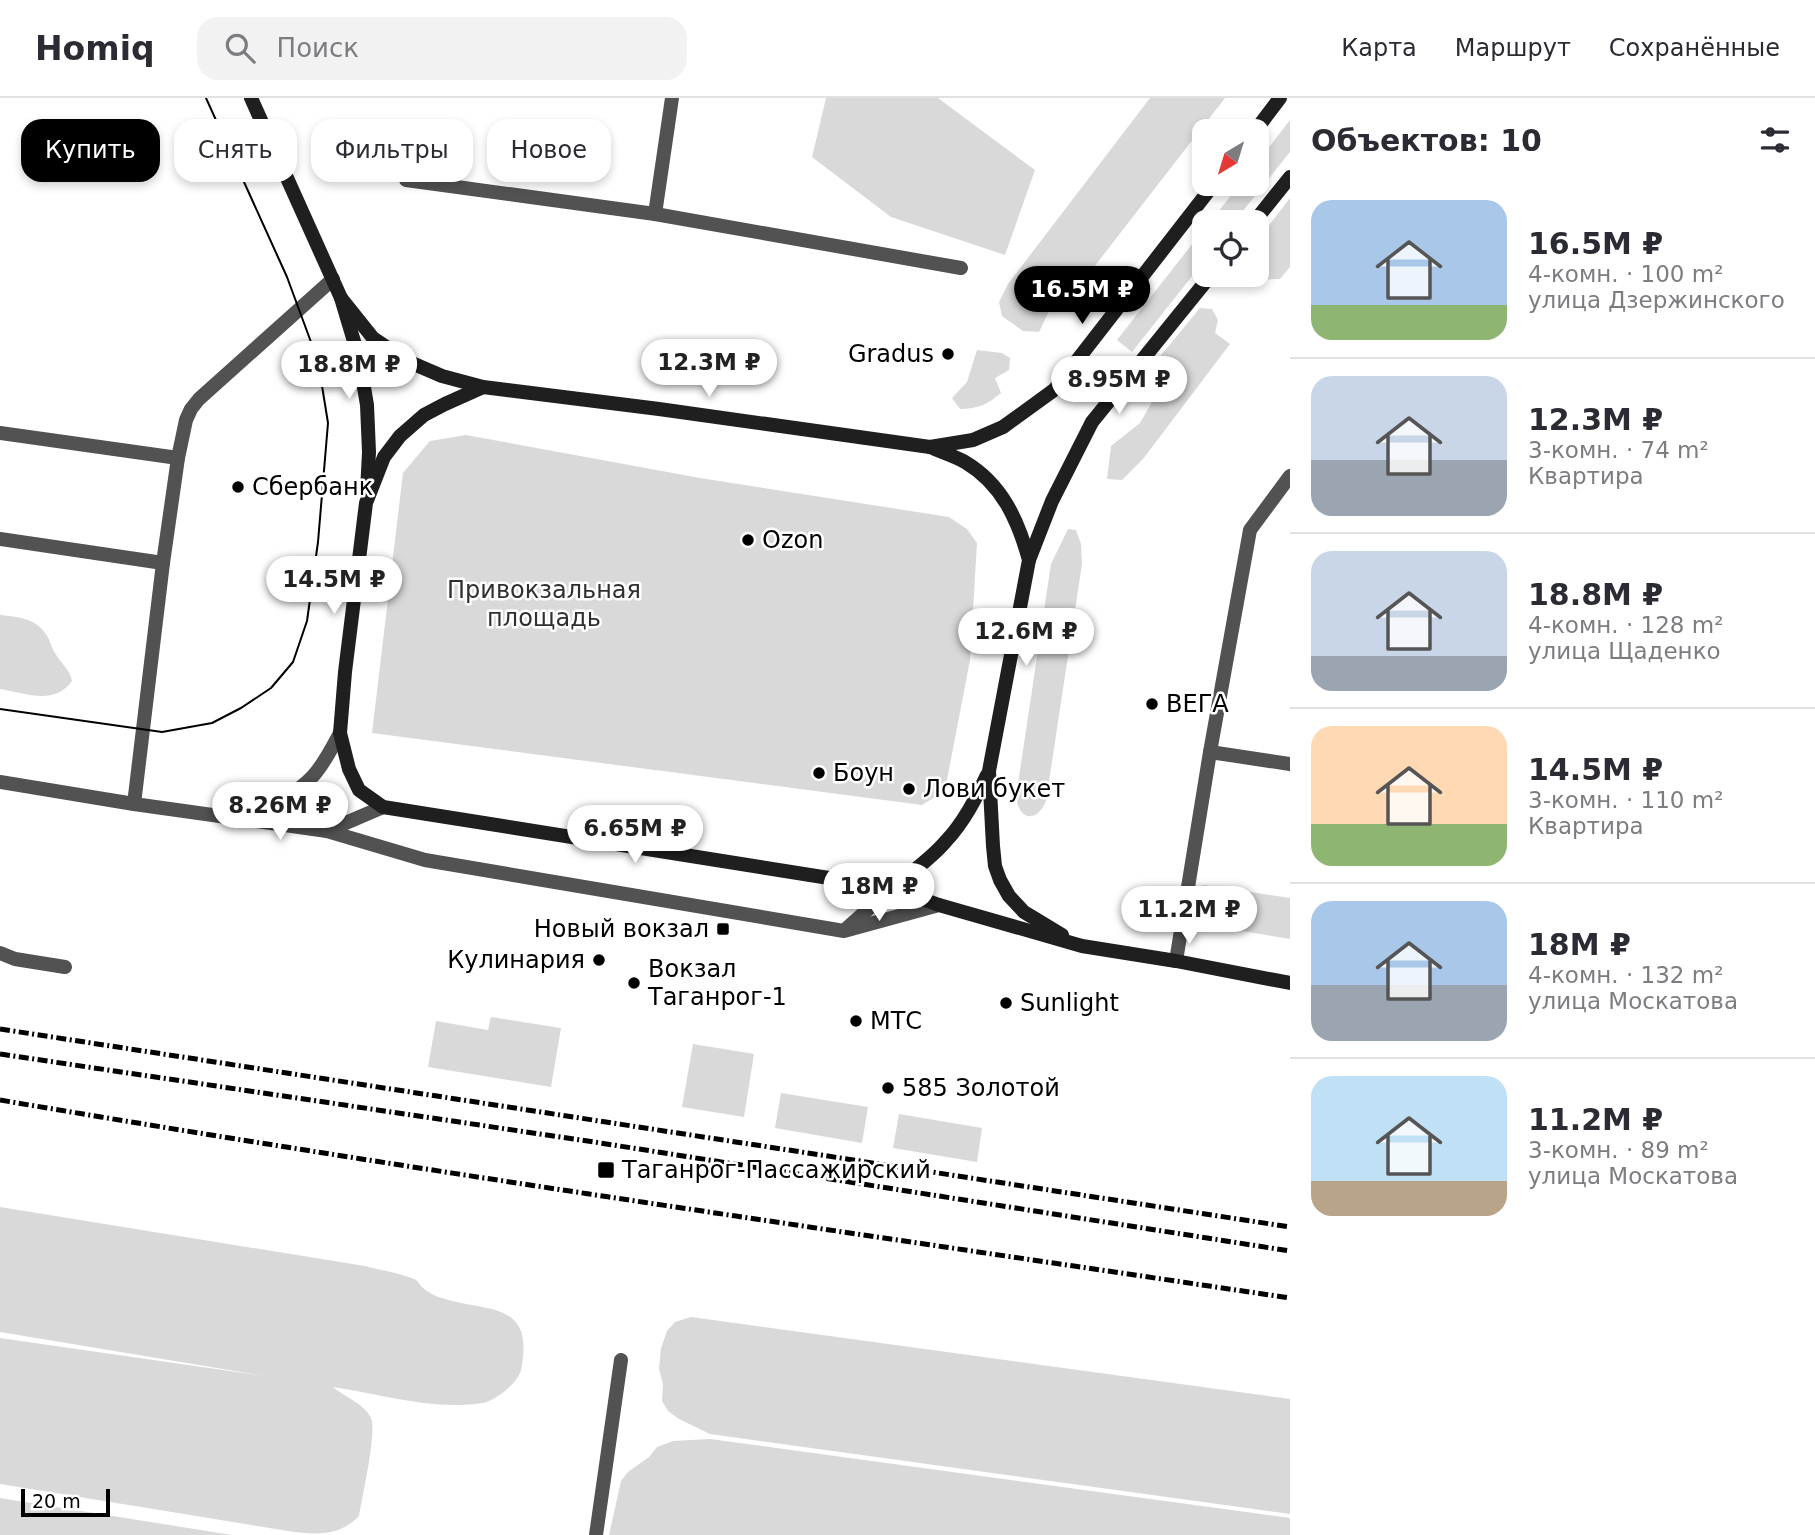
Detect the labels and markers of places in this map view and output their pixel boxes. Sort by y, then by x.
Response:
pin: 16.5M ₽ [1017,266,1147,326]
pin: 12.3M ₽ [644,340,774,399]
place label: Gradus [848,340,934,368]
pin: 18.8M ₽ [284,342,414,401]
marker: Gradus [940,346,956,362]
pin: 8.95M ₽ [1054,356,1184,416]
place label: Сбербанк [252,473,373,501]
marker: Сбербанк [230,479,246,495]
place label: Ozon [762,526,823,554]
marker: Ozon [740,532,756,548]
pin: 14.5M ₽ [269,556,399,616]
pin: 12.6M ₽ [961,608,1091,668]
place label: ВЕГА [1166,690,1229,718]
marker: ВЕГА [1144,696,1160,712]
place label: Боун [833,759,894,787]
marker: Боун [811,765,827,781]
place label: Лови букет [923,775,1065,803]
marker: Лови букет [901,781,917,797]
pin: 8.26M ₽ [215,782,345,842]
pin: 6.65M ₽ [570,806,700,865]
pin: 18M ₽ [830,864,928,923]
pin: 11.2M ₽ [1124,886,1254,946]
place label: Новый вокзал [534,915,709,943]
marker: Новый вокзал [715,921,731,937]
place label: Кулинария [447,946,585,974]
marker: Кулинария [591,952,607,968]
place label: Вокзал Таганрог-1 [647,955,787,1011]
marker: Вокзал Таганрог-1 [626,975,642,991]
place label: Sunlight [1020,989,1119,1017]
marker: Sunlight [998,995,1014,1011]
place label: МТС [870,1007,922,1035]
marker: МТС [848,1013,864,1029]
place label: 585 Золотой [902,1074,1060,1102]
marker: 585 Золотой [880,1080,896,1096]
place label: Таганрог-Пассажирский [621,1156,931,1184]
marker: Таганрог-Пассажирский [596,1160,616,1180]

